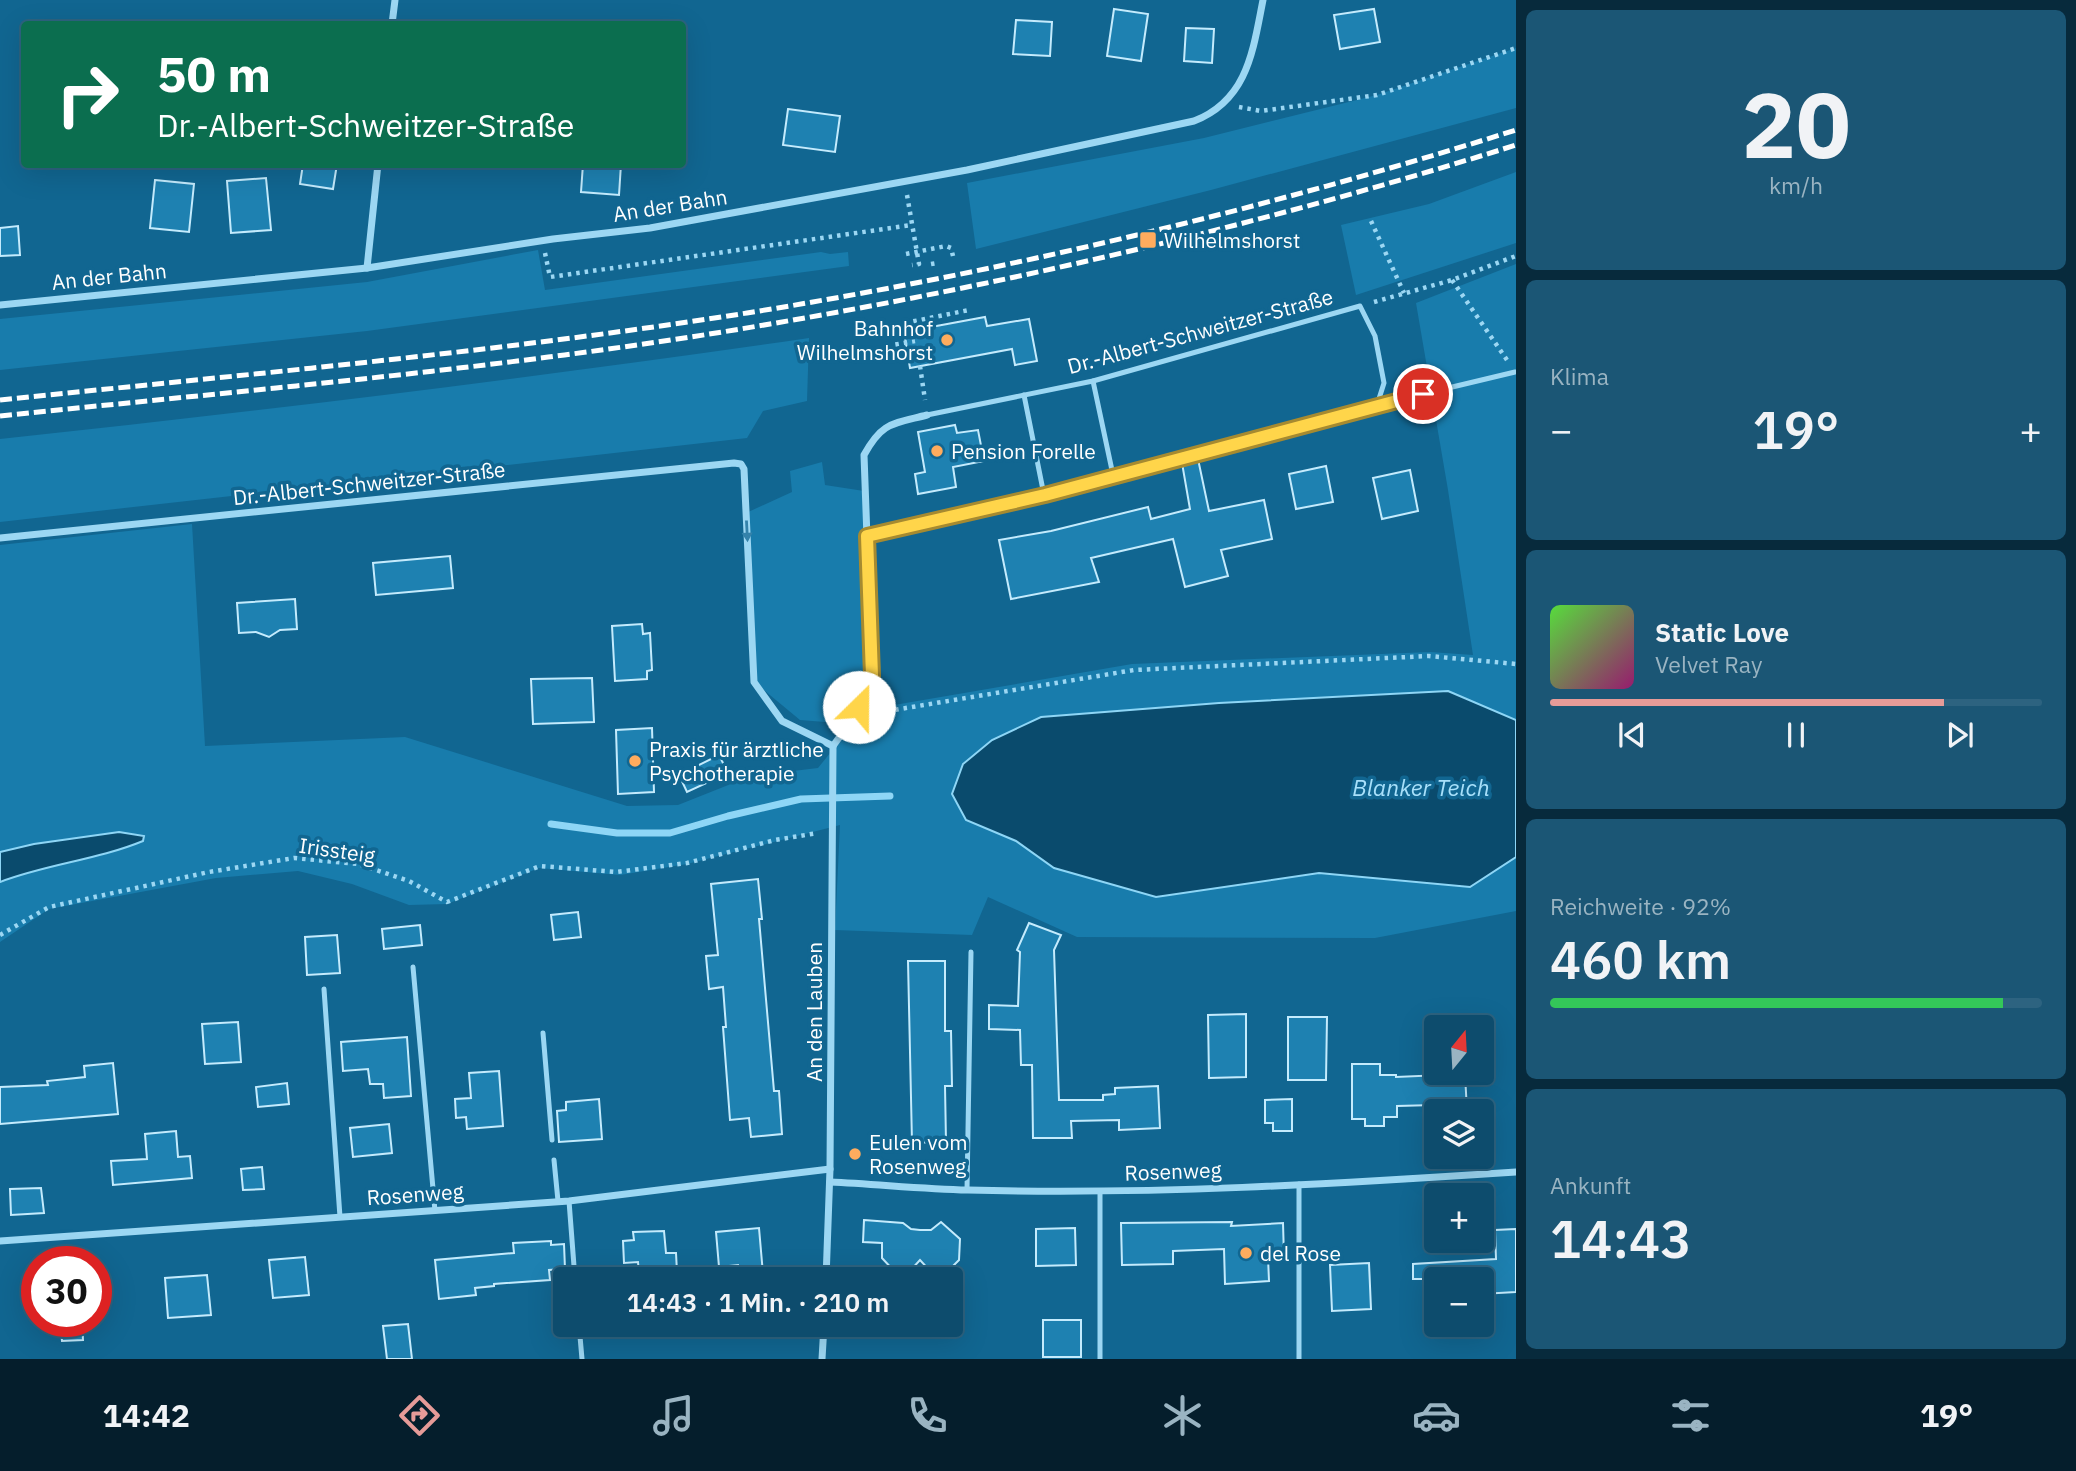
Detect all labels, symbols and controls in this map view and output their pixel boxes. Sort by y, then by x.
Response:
text: 50 m [157,42,271,105]
icon: right [42,49,133,140]
text: 20 [1741,65,1851,183]
text: Dr.-Albert-Schweitzer-Straße [157,104,574,146]
text: km/h [1769,170,1823,200]
street label: An der Bahn [611,182,729,228]
place label: Wilhelmshorst [1164,226,1300,254]
marker: Wilhelmshorst [1138,230,1158,250]
street label: An der Bahn [50,256,168,296]
street label: Dr.-Albert-Schweitzer-Straße [1064,282,1336,380]
place label: Bahnhof Wilhelmshorst [797,314,933,366]
marker: Bahnhof Wilhelmshorst [939,332,955,348]
text: Klima [1550,361,1609,391]
pin [1393,364,1453,424]
icon: arrive [1404,375,1442,413]
text: 19° [1753,396,1839,463]
text: − [1550,405,1573,454]
text: + [2019,405,2042,454]
place label: Pension Forelle [951,437,1096,465]
marker: Pension Forelle [929,443,945,459]
street label: Dr.-Albert-Schweitzer-Straße [231,455,507,511]
one-way arrow [742,520,753,542]
text: Static Love [1655,615,1789,649]
text: Velvet Ray [1655,649,1762,679]
position arrow [822,670,896,744]
icon: previous [1613,716,1651,754]
icon: pause [1777,716,1815,754]
icon: next [1941,716,1979,754]
place label: Praxis für ärztliche Psychotherapie [649,735,824,787]
marker: Praxis für ärztliche Psychotherapie [627,753,643,769]
water label: Blanker Teich [1352,772,1490,802]
street label: Irissteig [297,831,377,869]
text: Reichweite · 92% [1550,891,1731,921]
text: 460 km [1550,926,1731,993]
street label: An den Lauben [800,942,828,1082]
north arrow [1424,1015,1494,1085]
map controls [1424,1015,1494,1337]
button: layers [1424,1099,1494,1169]
place label: Eulen vom Rosenweg [869,1128,968,1180]
marker: Eulen vom Rosenweg [847,1146,863,1162]
street label: Rosenweg [1124,1155,1222,1187]
text: Ankunft [1550,1170,1631,1200]
street label: Rosenweg [366,1177,464,1211]
button: + [1424,1183,1494,1253]
text: 14:43 [1550,1205,1691,1272]
place label: del Rose [1260,1239,1341,1267]
marker: del Rose [1238,1245,1254,1261]
speed limit sign: 30 [21,1246,112,1337]
button: − [1424,1267,1494,1337]
text: 14:43 · 1 Min. · 210 m [627,1285,889,1319]
icon: directions [395,1391,444,1440]
icon: music [649,1391,698,1440]
icon: phone [903,1391,952,1440]
icon: climate [1158,1391,1207,1440]
icon: car [1412,1391,1461,1440]
icon: filters [1666,1391,1715,1440]
text: 14:42 [103,1394,190,1436]
text: 19° [1920,1394,1973,1436]

